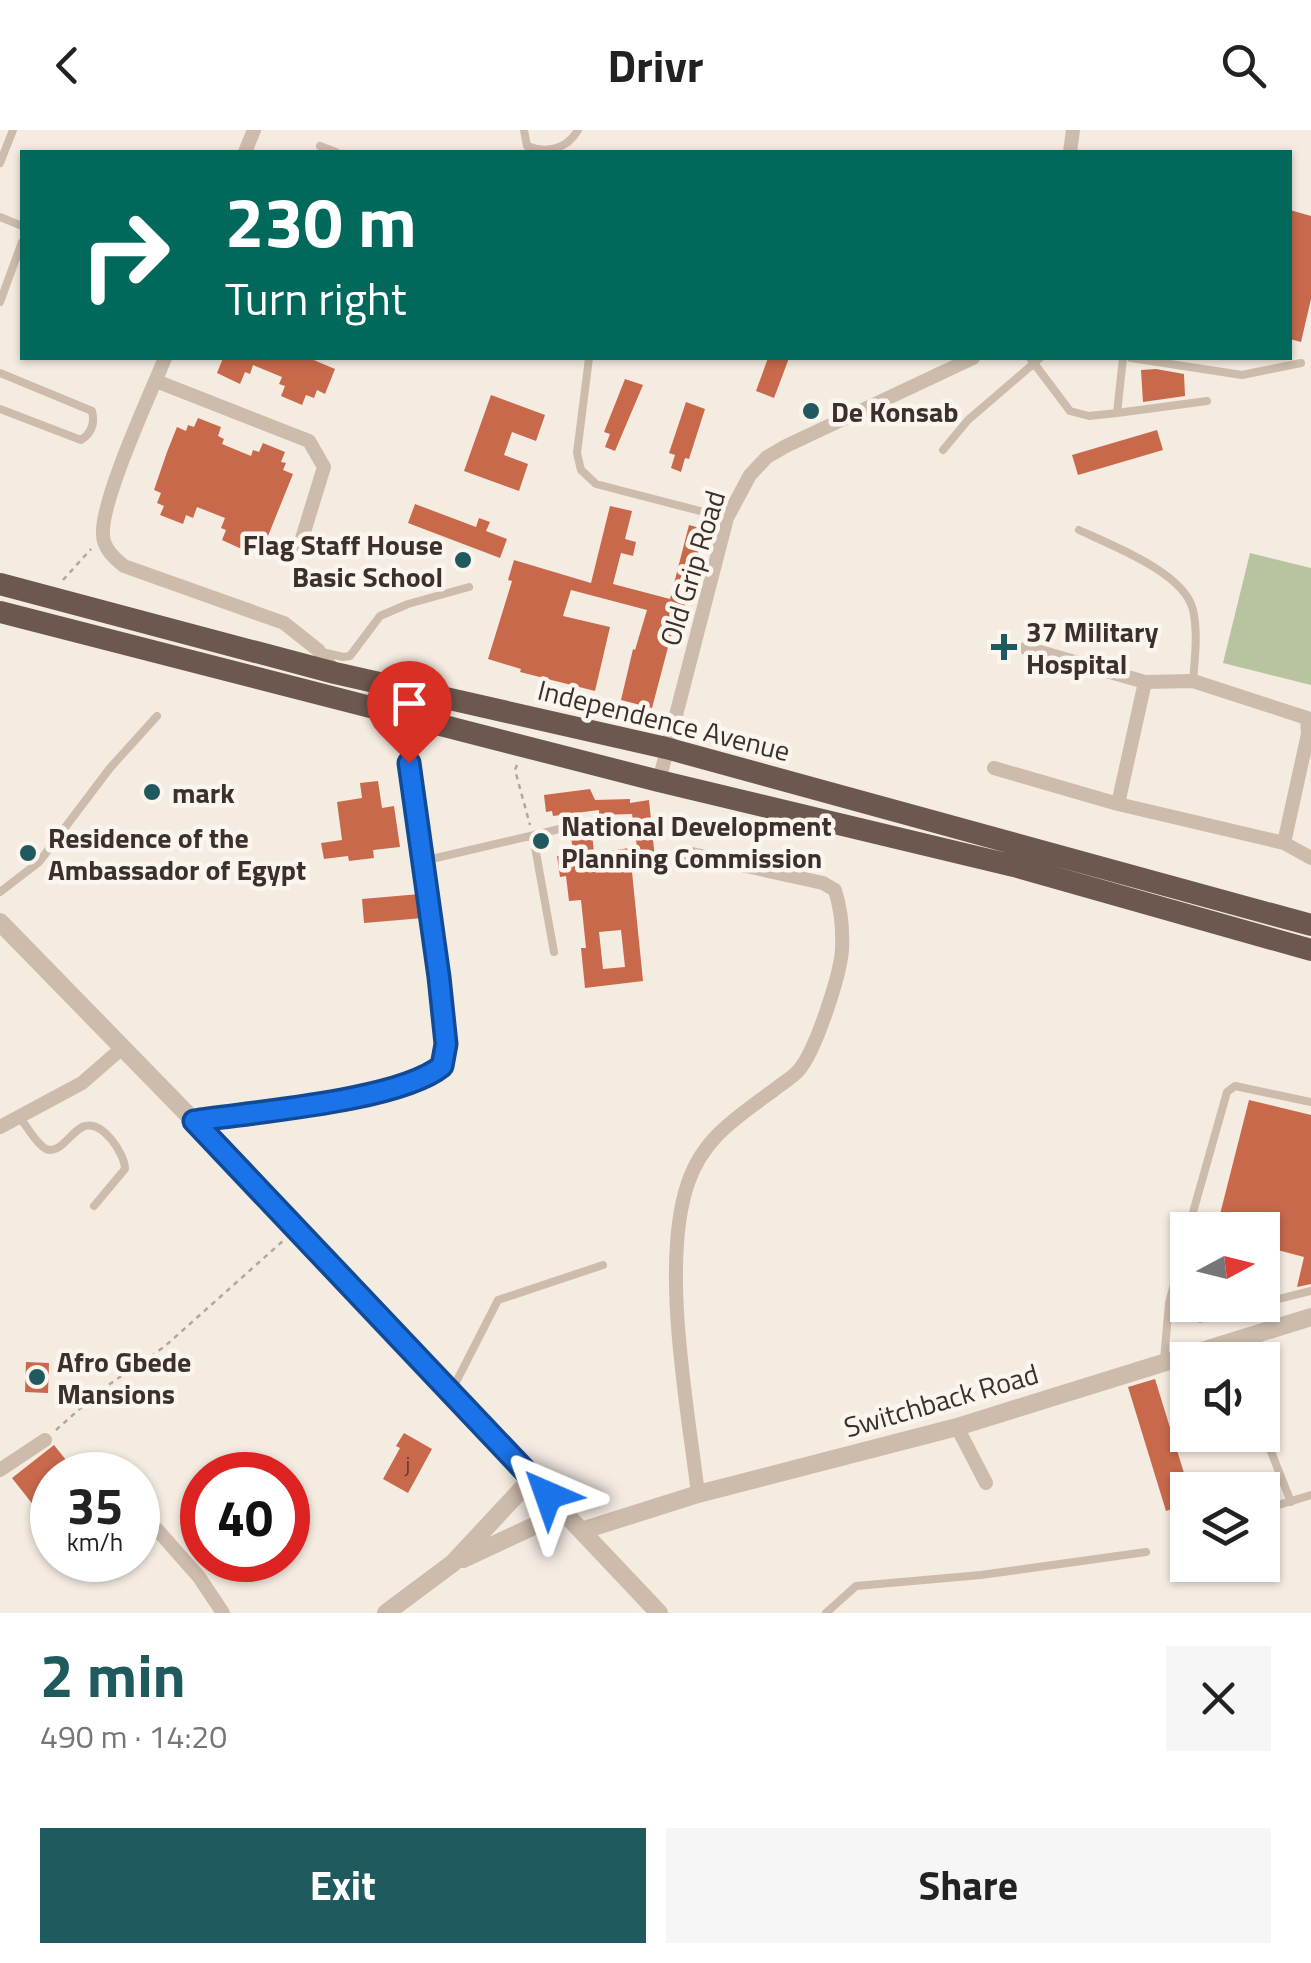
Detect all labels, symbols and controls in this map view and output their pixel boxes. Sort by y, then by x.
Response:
text: Drivr [607,31,704,99]
icon: back [40,38,95,93]
icon: search [1216,38,1271,93]
text: 230 m [225,168,417,274]
icon: right [60,190,190,320]
text: Turn right [225,264,407,332]
place label: De Konsab [831,390,959,433]
marker: De Konsab [800,400,822,422]
street label: Old Grip Road [648,485,736,651]
place label: Flag Staff House Basic School [243,523,443,598]
marker: Flag Staff House Basic School [452,549,474,571]
place label: 37 Military Hospital [1026,610,1158,685]
marker: 37 Military Hospital [991,634,1017,660]
pin [367,661,452,764]
street label: Independence Avenue [533,668,795,772]
icon: arrive [382,676,437,731]
place label: mark [172,771,235,814]
marker: mark [141,781,163,803]
place label: National Development Planning Commission [561,804,832,879]
place label: Residence of the Ambassador of Egypt [48,816,306,891]
marker: National Development Planning Commission [530,830,552,852]
marker: Residence of the Ambassador of Egypt [17,842,39,864]
north arrow [1170,1212,1280,1322]
map controls [1170,1212,1280,1582]
place label: Afro Gbede Mansions [57,1340,191,1415]
button: sound [1170,1342,1280,1452]
street label: Switchback Road [839,1352,1043,1448]
marker: Afro Gbede Mansions [26,1366,48,1388]
position arrow [496,1443,600,1547]
house number: j [404,1447,410,1481]
speed limit sign: 40 [180,1452,310,1582]
text: 35 [67,1467,123,1543]
button: layers [1170,1472,1280,1582]
text: km/h [67,1523,123,1561]
text: 2 min [40,1629,186,1720]
button: close [1166,1646,1271,1751]
text: 490 m · 14:20 [40,1712,227,1760]
button: Exit [40,1828,646,1943]
button: Share [666,1828,1271,1943]

